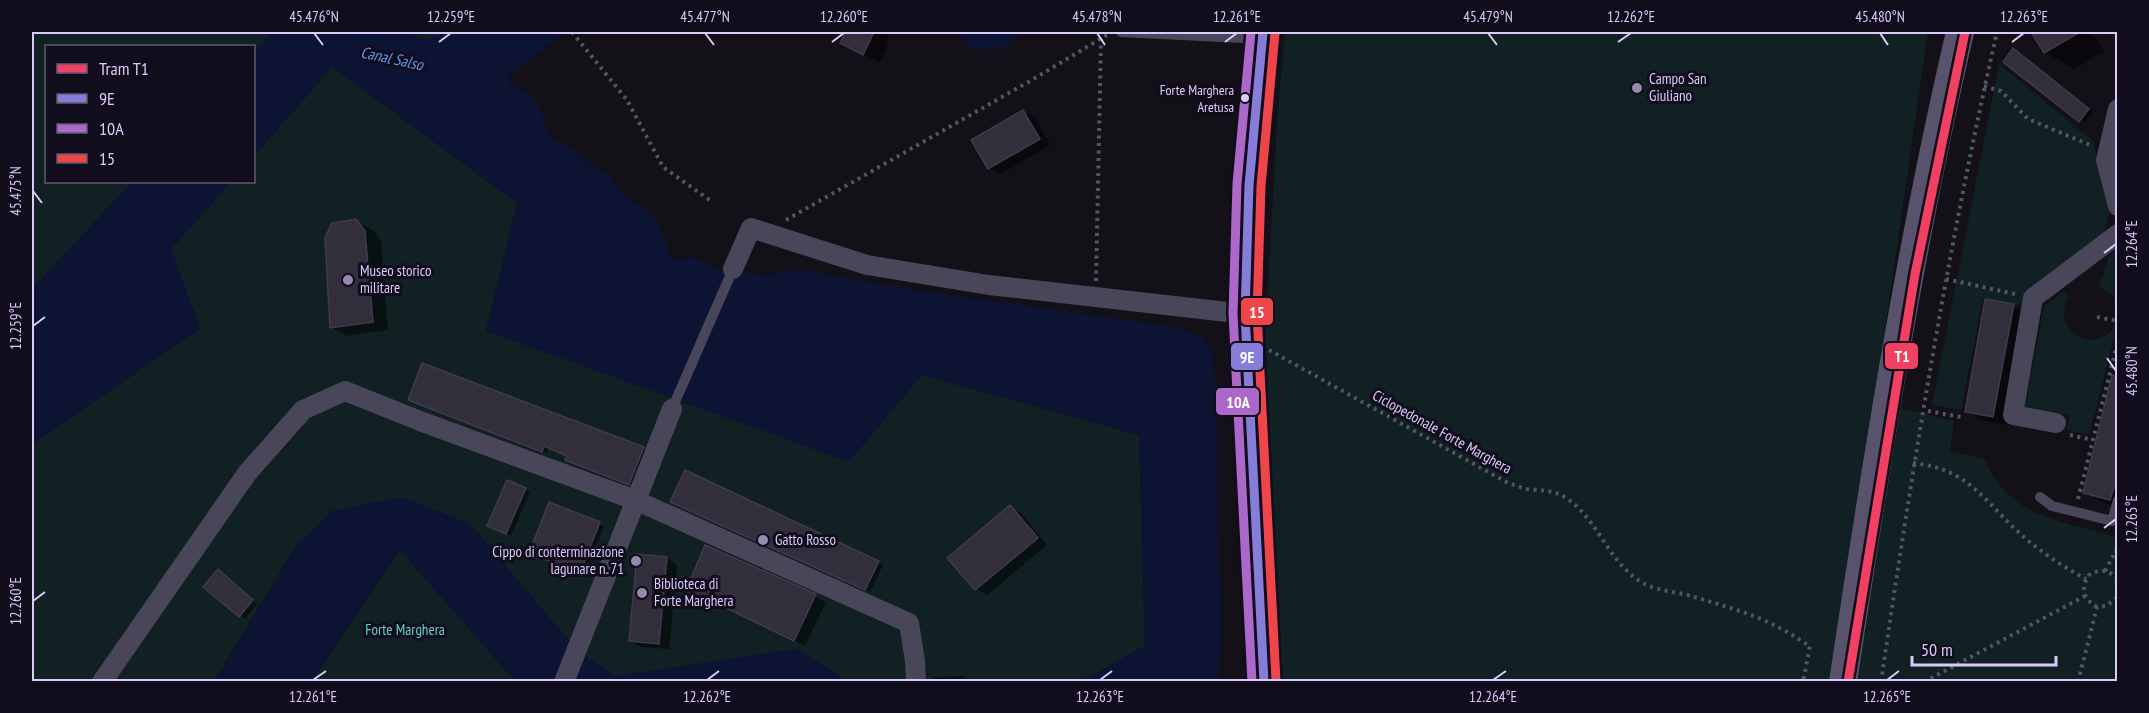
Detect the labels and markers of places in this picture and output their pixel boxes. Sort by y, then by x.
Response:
place label: Campo San Giuliano [1649,69,1707,105]
place label: Forte Marghera Aretusa [1160,81,1234,116]
marker: Campo San Giuliano [1630,81,1644,95]
marker: Forte Marghera Aretusa [1239,92,1251,104]
place label: Museo storico militare [360,261,431,297]
marker: Museo storico militare [341,273,355,287]
place label: Gatto Rosso [775,530,836,549]
marker: Gatto Rosso [756,533,770,547]
place label: Cippo di conterminazione lagunare n. 71 [492,542,624,578]
marker: Cippo di conterminazione lagunare n. 71 [629,554,643,568]
place label: Biblioteca di Forte Marghera [654,574,734,610]
marker: Biblioteca di Forte Marghera [635,586,649,600]

